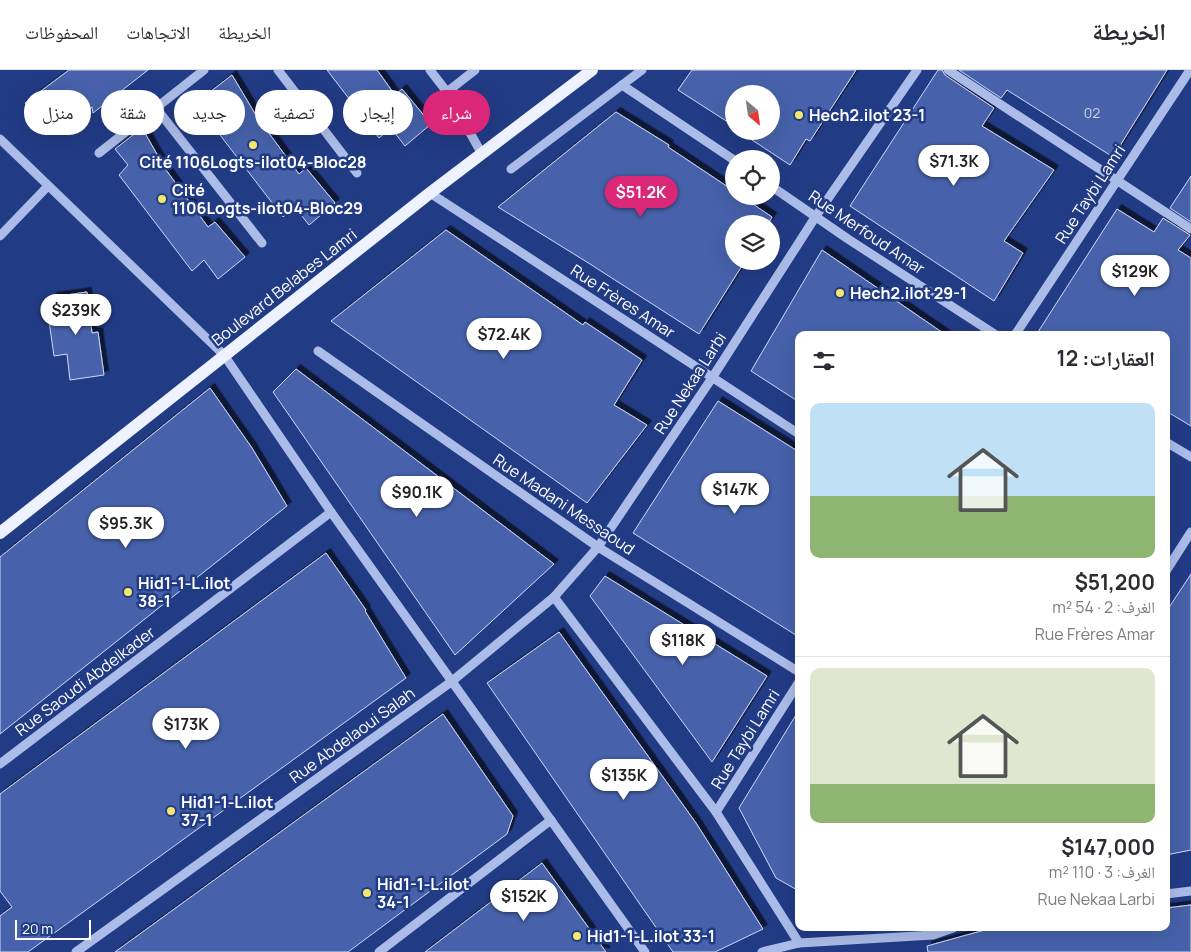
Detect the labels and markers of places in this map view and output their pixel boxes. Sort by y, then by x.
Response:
place label: Hech2.ilot 23-1 [809,104,925,126]
marker: Hech2.ilot 23-1 [793,109,805,121]
marker: Cité 1106Logts-ilot04-Bloc28 [247,139,259,151]
pin: $71.3K [913,144,995,187]
place label: Cité 1106Logts-ilot04-Bloc28 [140,151,366,173]
pin: $51.2K [600,176,682,218]
place label: Cité 1106Logts-ilot04-Bloc29 [172,179,363,219]
marker: Cité 1106Logts-ilot04-Bloc29 [156,193,168,205]
pin: $129K [1100,254,1170,297]
place label: Hech2.ilot 29-1 [850,282,967,304]
marker: Hech2.ilot 29-1 [834,287,846,299]
pin: $239K [41,294,111,336]
pin: $72.4K [463,318,545,360]
pin: $147K [700,472,770,515]
pin: $90.1K [376,476,458,518]
pin: $95.3K [85,506,167,549]
place label: Hid1-1-L.ilot 38-1 [138,572,231,612]
marker: Hid1-1-L.ilot 38-1 [122,586,134,598]
pin: $118K [648,624,718,666]
pin: $173K [151,708,221,750]
pin: $135K [589,758,659,801]
place label: Hid1-1-L.ilot 37-1 [181,791,274,831]
marker: Hid1-1-L.ilot 37-1 [165,805,177,817]
place label: Hid1-1-L.ilot 34-1 [377,873,470,913]
pin: $152K [489,880,559,922]
marker: Hid1-1-L.ilot 34-1 [361,887,373,899]
place label: Hid1-1-L.ilot 33-1 [587,925,715,947]
marker: Hid1-1-L.ilot 33-1 [571,930,583,942]

